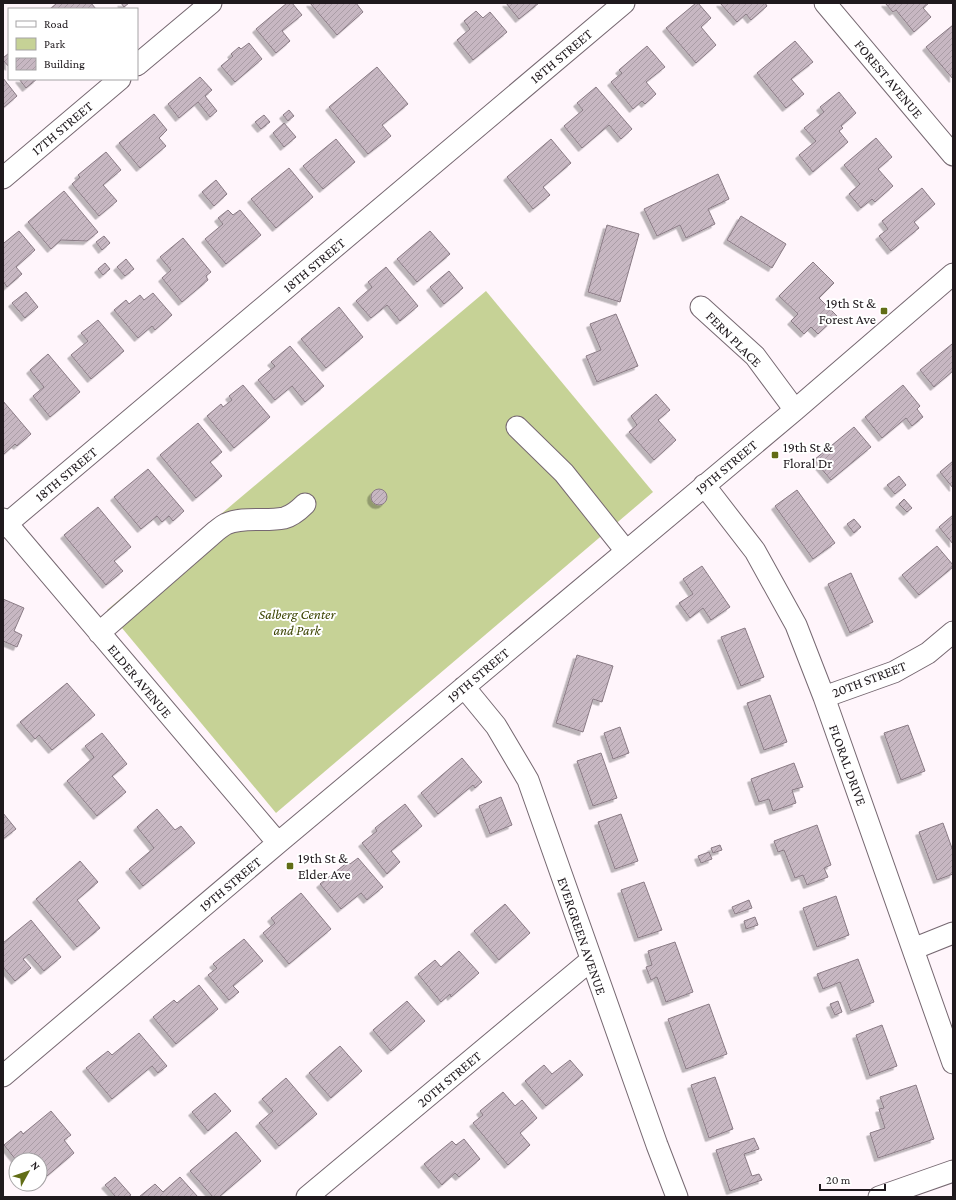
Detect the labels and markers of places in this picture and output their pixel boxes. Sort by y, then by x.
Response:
place label: 19th St & Forest Ave [819,295,876,327]
marker: 19th St & Forest Ave [879,306,889,316]
place label: 19th St & Floral Dr [783,439,833,471]
marker: 19th St & Floral Dr [770,450,780,460]
place label: 19th St & Elder Ave [298,850,351,882]
marker: 19th St & Elder Ave [285,861,295,871]

